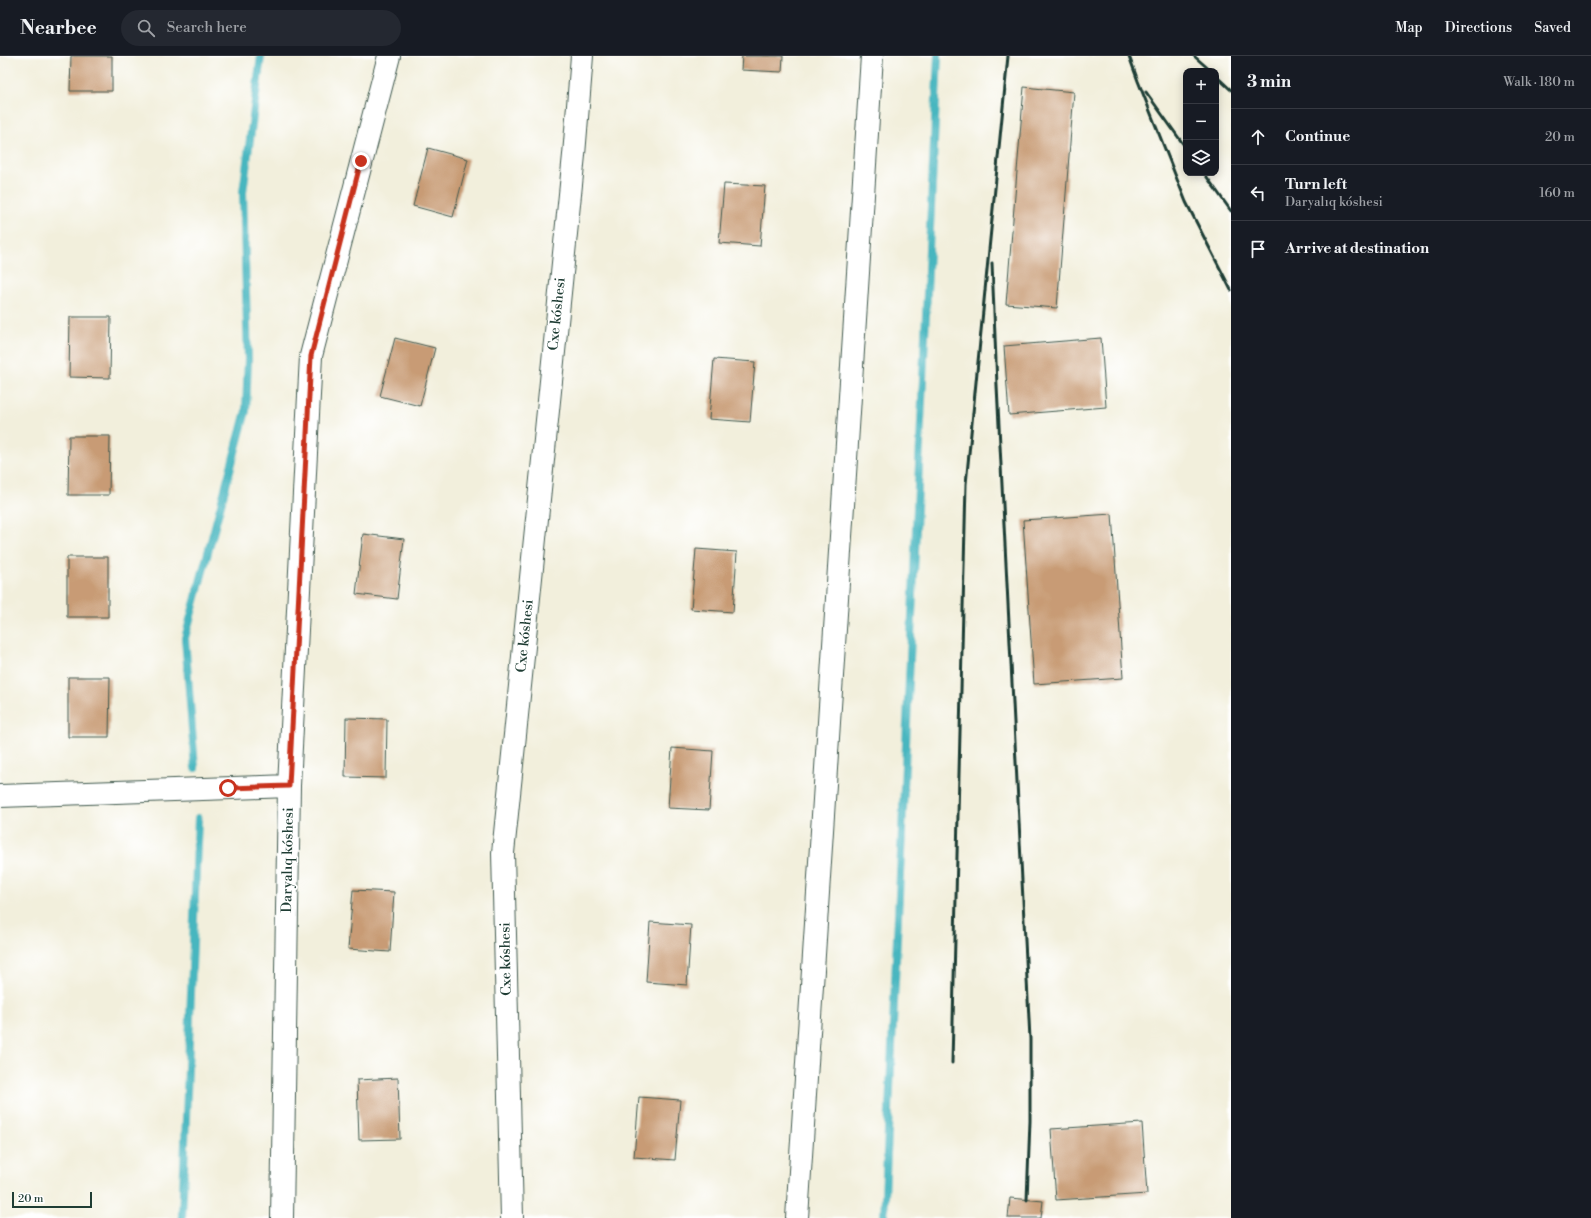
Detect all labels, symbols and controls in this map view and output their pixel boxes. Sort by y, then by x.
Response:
search box [121,10,401,46]
text: Nearbee [20,16,97,40]
icon: search [135,17,157,39]
text: Search here [167,18,247,37]
text: Map [1395,19,1423,37]
text: Directions [1445,19,1512,37]
text: Saved [1534,19,1571,37]
map controls [1183,68,1219,176]
button: + [1183,68,1219,104]
text: 3 min [1247,71,1291,93]
text: Walk · 180 m [1503,74,1575,90]
button: − [1183,104,1219,140]
icon: ahead [1247,126,1269,148]
text: Continue [1285,127,1350,146]
text: 20 m [1545,129,1575,145]
button: layers [1183,140,1219,176]
route end [352,152,370,170]
text: Turn left [1285,175,1347,194]
icon: left [1247,182,1269,204]
text: 160 m [1539,185,1575,201]
text: Daryalıq kóshesi [1285,194,1383,210]
icon: arrive [1247,238,1269,260]
text: Arrive at destination [1285,239,1429,258]
street label: Cxe kóshesi [544,276,570,352]
street label: Cxe kóshesi [512,598,538,674]
route start [219,779,237,797]
street label: Daryalıq kóshesi [278,807,298,913]
street label: Cxe kóshesi [496,922,516,996]
scale bar [12,1190,92,1209]
text: 20 m [18,1192,43,1206]

